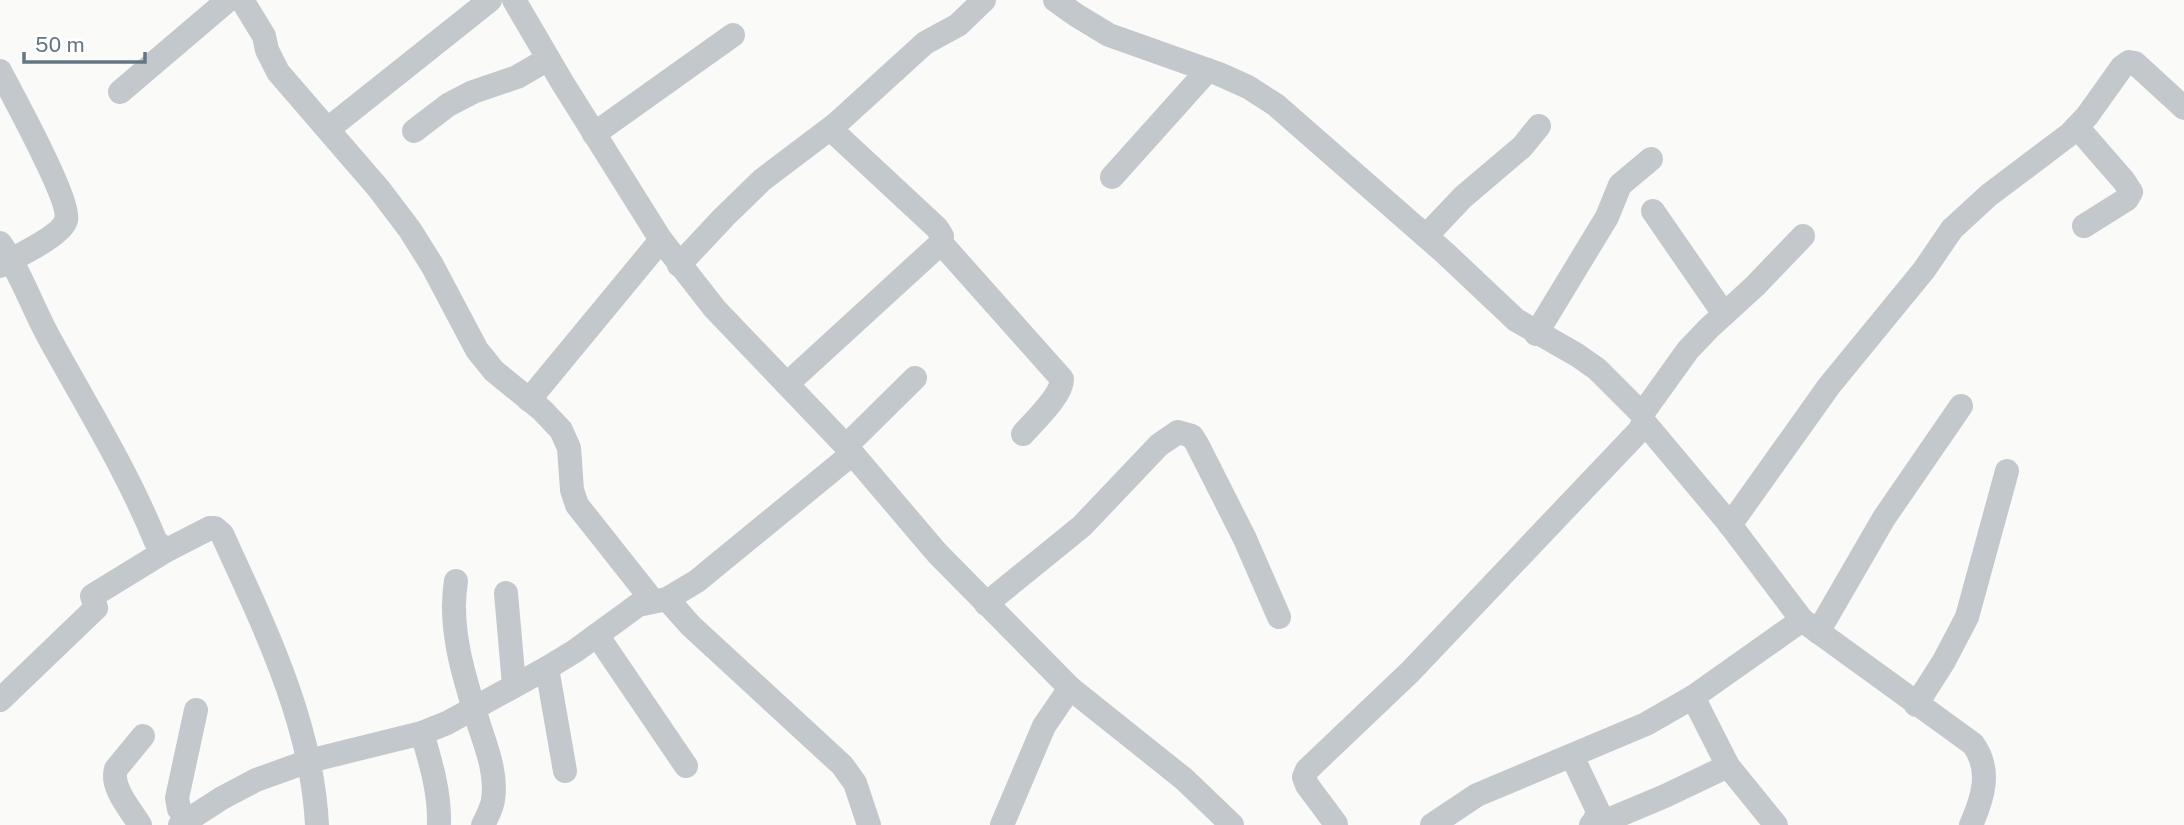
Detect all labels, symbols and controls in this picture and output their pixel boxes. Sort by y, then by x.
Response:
scale bar [24,21,145,65]
text: 50 m [35,32,85,57]

